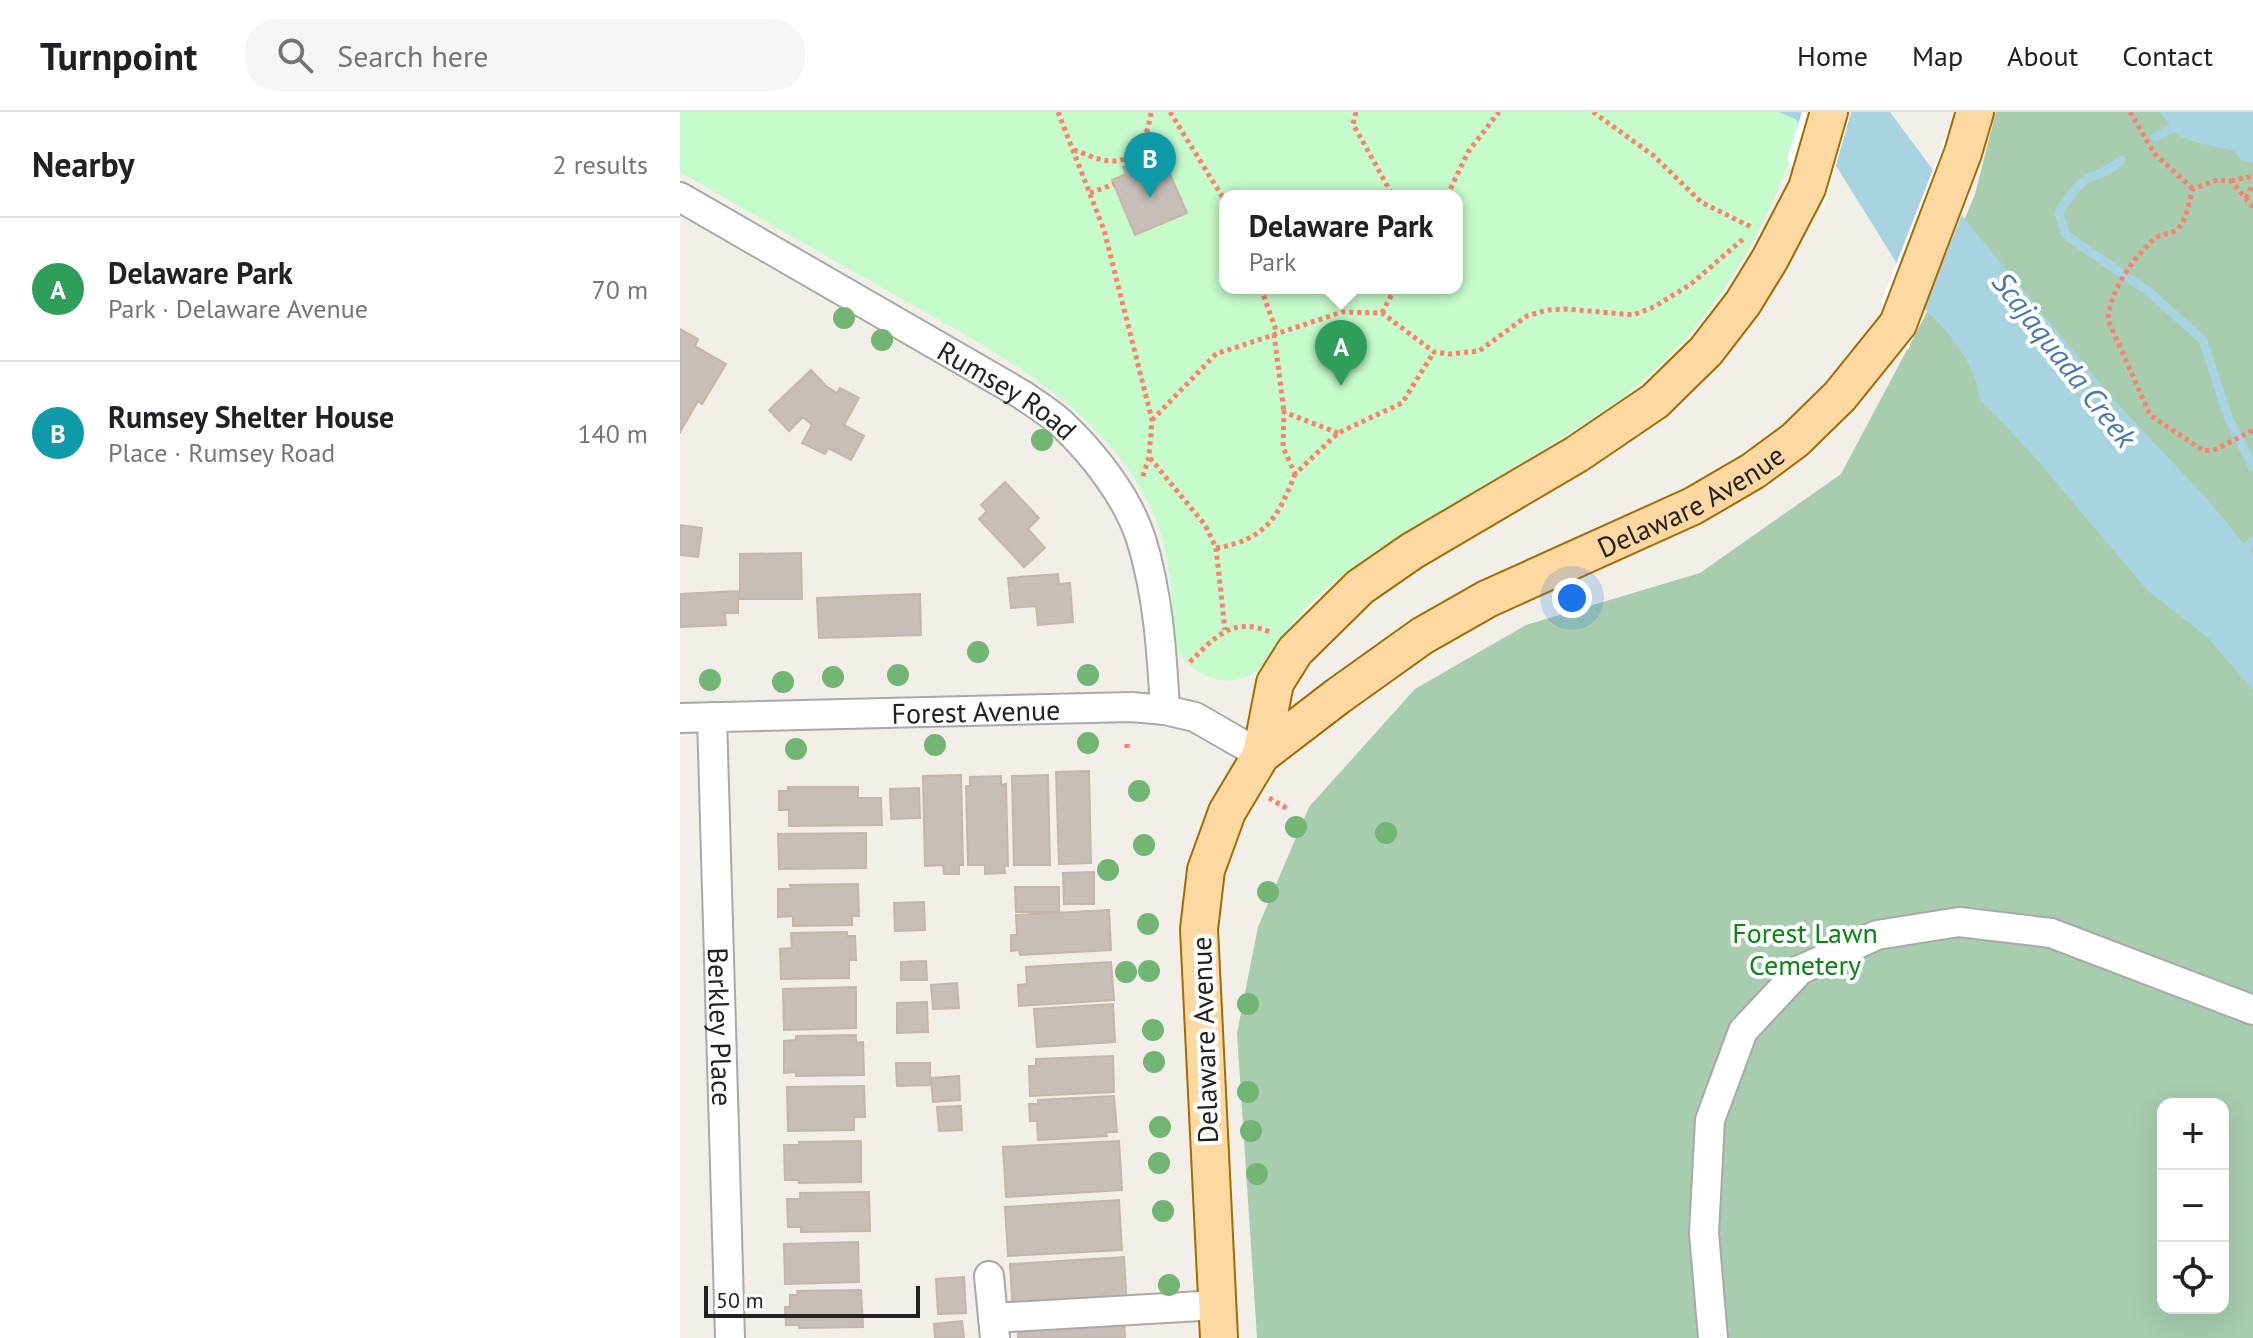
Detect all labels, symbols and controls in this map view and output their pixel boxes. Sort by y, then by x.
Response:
search box [245,19,805,91]
text: Turnpoint [40,31,197,80]
icon: search [273,33,317,77]
text: Search here [337,36,489,75]
text: Home [1797,37,1868,74]
text: Map [1912,37,1963,74]
text: About [2007,37,2078,74]
text: Contact [2122,37,2213,74]
pin: B [1124,132,1176,198]
text: Nearby [32,142,134,186]
text: 2 results [553,148,648,181]
popup [1219,190,1463,294]
text: Delaware Park [1249,206,1433,245]
text: Park [1249,245,1297,278]
text: Delaware Park [108,253,293,292]
water label: Scajaquada Creek [1984,263,2147,456]
text: A [50,273,66,306]
text: 70 m [592,273,648,306]
text: Park · Delaware Avenue [108,292,368,325]
pin: A [1315,320,1367,386]
street label: Rumsey Road [931,331,1085,447]
text: Rumsey Shelter House [108,397,394,436]
text: B [50,417,66,450]
text: 140 m [577,417,648,450]
text: Place · Rumsey Road [108,436,335,469]
street label: Delaware Avenue [1591,436,1791,565]
your location [1552,578,1592,618]
street label: Forest Avenue [891,690,1061,731]
park label: Forest Lawn Cemetery [1732,914,1878,983]
street label: Delaware Avenue [1182,936,1226,1144]
street label: Berkley Place [700,947,742,1107]
map controls [2157,1098,2229,1314]
button: + [2157,1098,2229,1170]
button: − [2157,1170,2229,1242]
button: locate [2157,1242,2229,1314]
scale bar [704,1282,920,1318]
text: 50 m [716,1286,764,1314]

